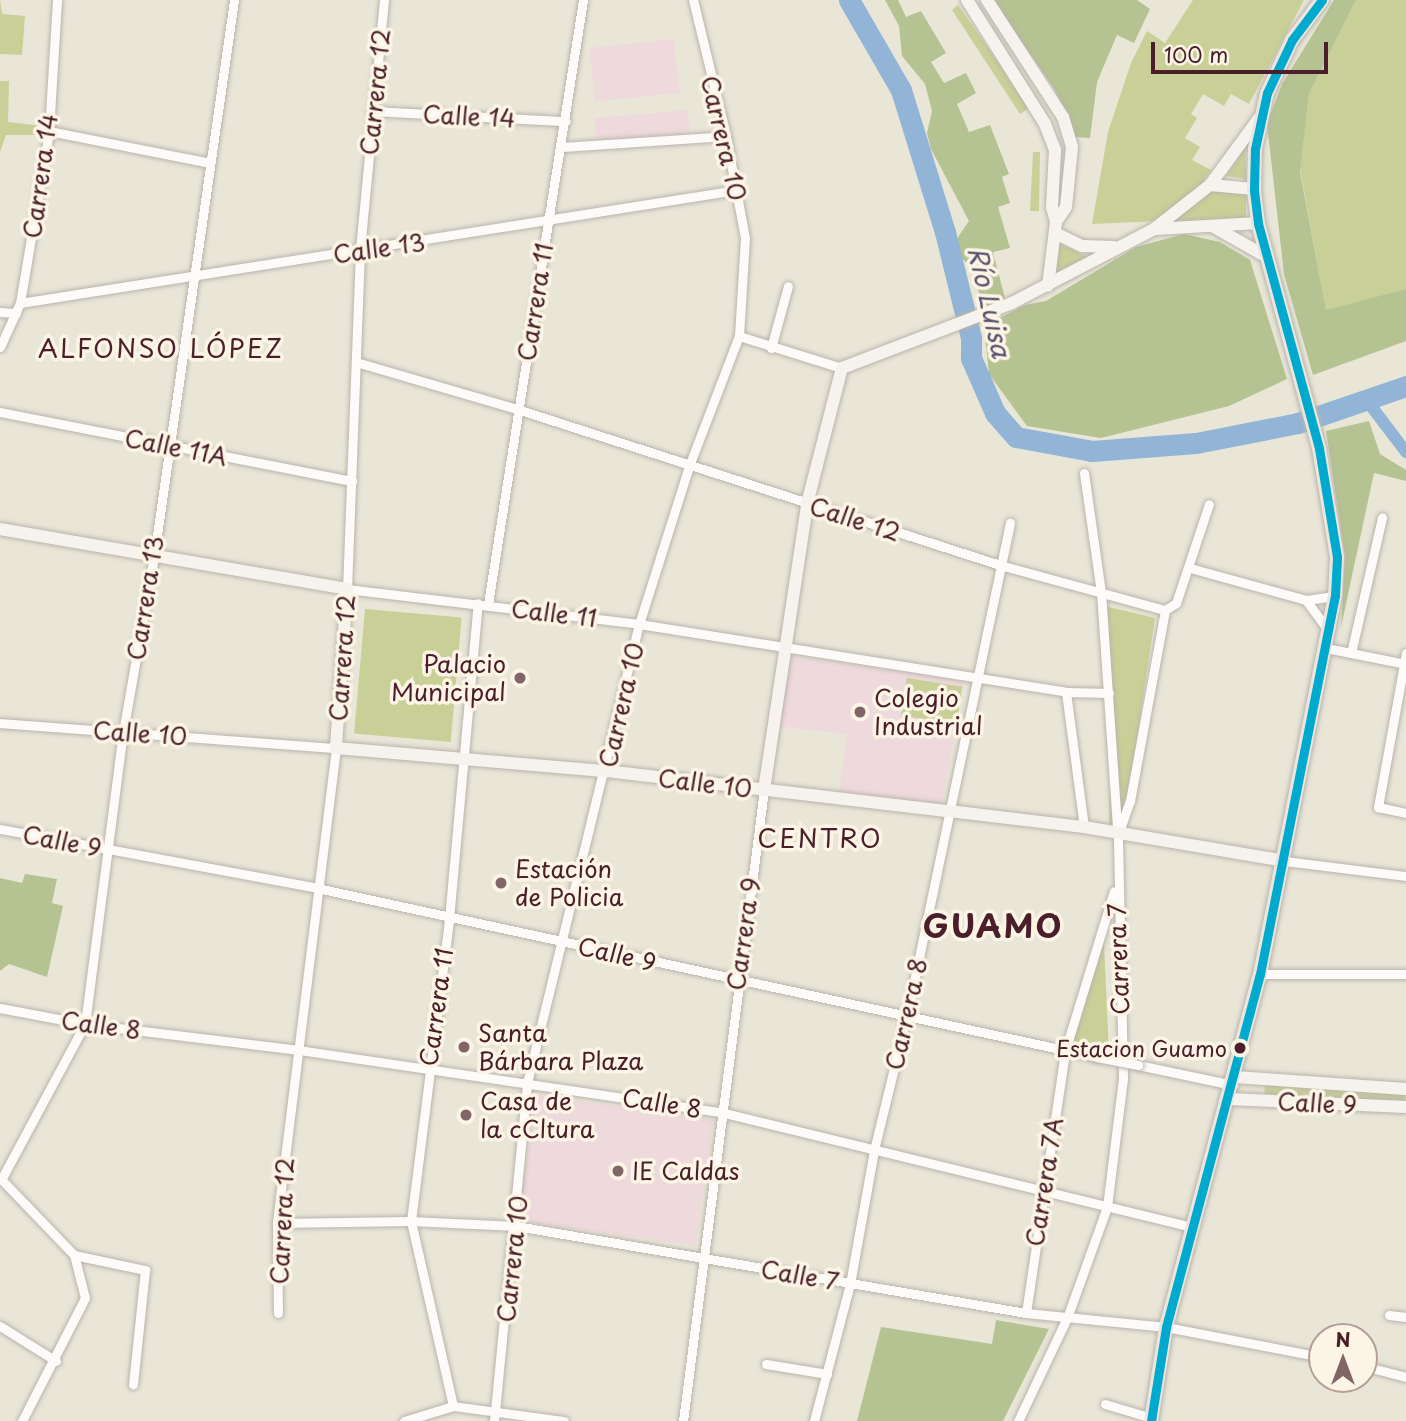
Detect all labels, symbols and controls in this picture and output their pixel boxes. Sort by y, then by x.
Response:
street label: Carrera 12 [354,27,396,157]
scale bar [1154,28,1331,72]
text: 100 m [1164,38,1228,70]
street label: Carrera 10 [696,72,752,204]
street label: Calle 14 [422,99,516,133]
street label: Carrera 14 [17,111,63,241]
street label: Calle 13 [331,227,427,269]
street label: Carrera 11 [511,241,559,363]
water label: Río Luisa [962,242,1018,362]
district label: ALFONSO LÓPEZ [42,332,280,364]
street label: Calle 11A [122,423,230,471]
street label: Calle 12 [806,491,904,547]
street label: Carrera 13 [121,533,169,663]
street label: Carrera 12 [323,593,361,723]
street label: Calle 11 [509,593,599,633]
street label: Carrera 10 [593,639,649,771]
place label: Palacio Municipal [391,650,506,706]
marker: Palacio Municipal [512,670,528,686]
place label: Colegio Industrial [874,684,983,740]
marker: Colegio Industrial [852,704,868,720]
street label: Calle 10 [92,715,188,751]
street label: Calle 10 [656,763,754,803]
street label: Calle 9 [20,819,104,863]
district label: CENTRO [758,822,882,854]
place label: Estación de Policia [515,855,624,911]
marker: Estación de Policia [493,875,509,891]
street label: Carrera 9 [721,876,765,992]
street label: Carrera 7 [1102,902,1134,1016]
district label: GUAMO [924,906,1062,944]
street label: Calle 9 [575,931,659,977]
street label: Carrera 11 [413,946,459,1068]
street label: Carrera 8 [879,955,933,1073]
street label: Calle 8 [59,1005,143,1045]
place label: Santa Bárbara Plaza [478,1019,644,1075]
place label: Estacion Guamo [1055,1035,1227,1061]
marker: Santa Bárbara Plaza [456,1039,472,1055]
marker: Estacion Guamo [1233,1041,1247,1055]
street label: Calle 8 [620,1082,704,1124]
place label: Casa de la cCltura [480,1087,595,1143]
street label: Calle 9 [1276,1087,1358,1119]
marker: Casa de la cCltura [458,1107,474,1123]
street label: Carrera 7A [1020,1115,1068,1249]
street label: Carrera 12 [264,1157,300,1285]
place label: IE Caldas [632,1157,741,1185]
marker: IE Caldas [610,1163,626,1179]
street label: Carrera 10 [491,1194,533,1324]
street label: Calle 7 [758,1254,842,1296]
north arrow [1308,1323,1378,1393]
text: N [1335,1325,1351,1353]

